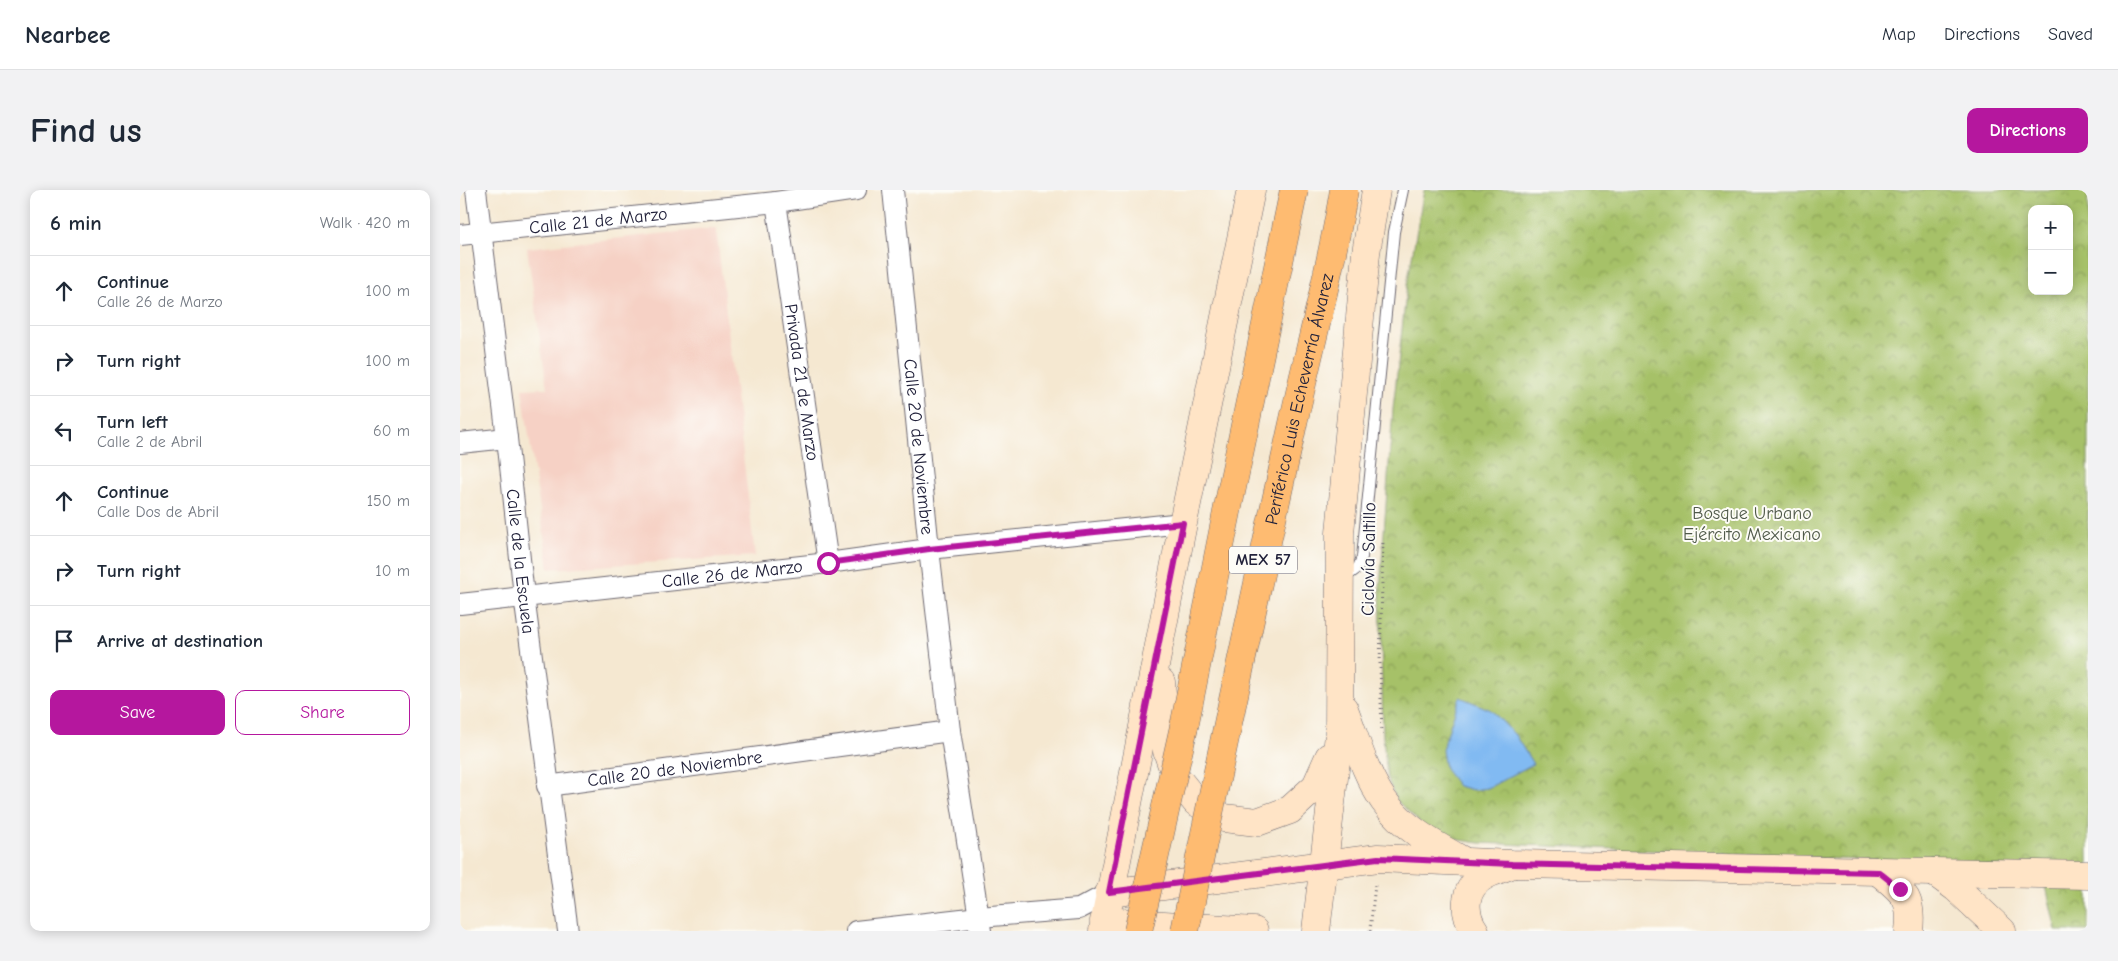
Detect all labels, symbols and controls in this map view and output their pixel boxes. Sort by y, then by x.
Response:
text: Nearbee [25,21,110,49]
text: Map [1882,24,1916,45]
text: Directions [1944,24,2020,45]
text: Saved [2048,24,2093,45]
button: Directions [1967,108,2088,153]
text: Find us [30,110,142,151]
street label: Calle 21 de Marzo [528,203,668,238]
map controls [2028,205,2073,295]
button: + [2028,205,2073,250]
text: 6 min [50,211,102,235]
text: Walk · 420 m [320,214,410,232]
button: − [2028,250,2073,295]
text: Continue [97,271,169,293]
street label: Periférico Luis Echeverría Álvarez [1261,271,1338,527]
icon: ahead [50,277,78,305]
text: 100 m [366,282,410,300]
text: Calle 26 de Marzo [97,293,223,311]
street label: Privada 21 de Marzo [780,302,824,462]
icon: right [50,347,78,375]
text: Turn right [97,350,181,372]
text: 100 m [366,352,410,370]
street label: Calle 20 de Noviembre [899,358,938,536]
text: Turn left [97,411,168,433]
icon: left [50,417,78,445]
text: 60 m [373,422,410,440]
text: Calle 2 de Abril [97,433,202,451]
text: Continue [97,481,169,503]
icon: ahead [50,487,78,515]
street label: Calle de la Escuela [502,488,539,635]
text: 150 m [367,492,410,510]
street label: Ciclovía Saltillo [1358,502,1380,616]
text: Calle Dos de Abril [97,503,219,521]
park label: Bosque Urbano Ejército Mexicano [1683,503,1821,545]
road number: MEX 57 [1229,546,1297,574]
route start [817,552,840,575]
street label: Calle 26 de Marzo [661,555,804,592]
icon: right [50,557,78,585]
text: Turn right [97,560,181,582]
text: 10 m [375,562,410,580]
icon: arrive [50,627,78,655]
text: Arrive at destination [97,630,263,652]
button: Save [50,690,225,735]
button: Share [235,690,410,735]
street label: Calle 20 de Noviembre [586,746,764,791]
route end [1889,878,1912,901]

